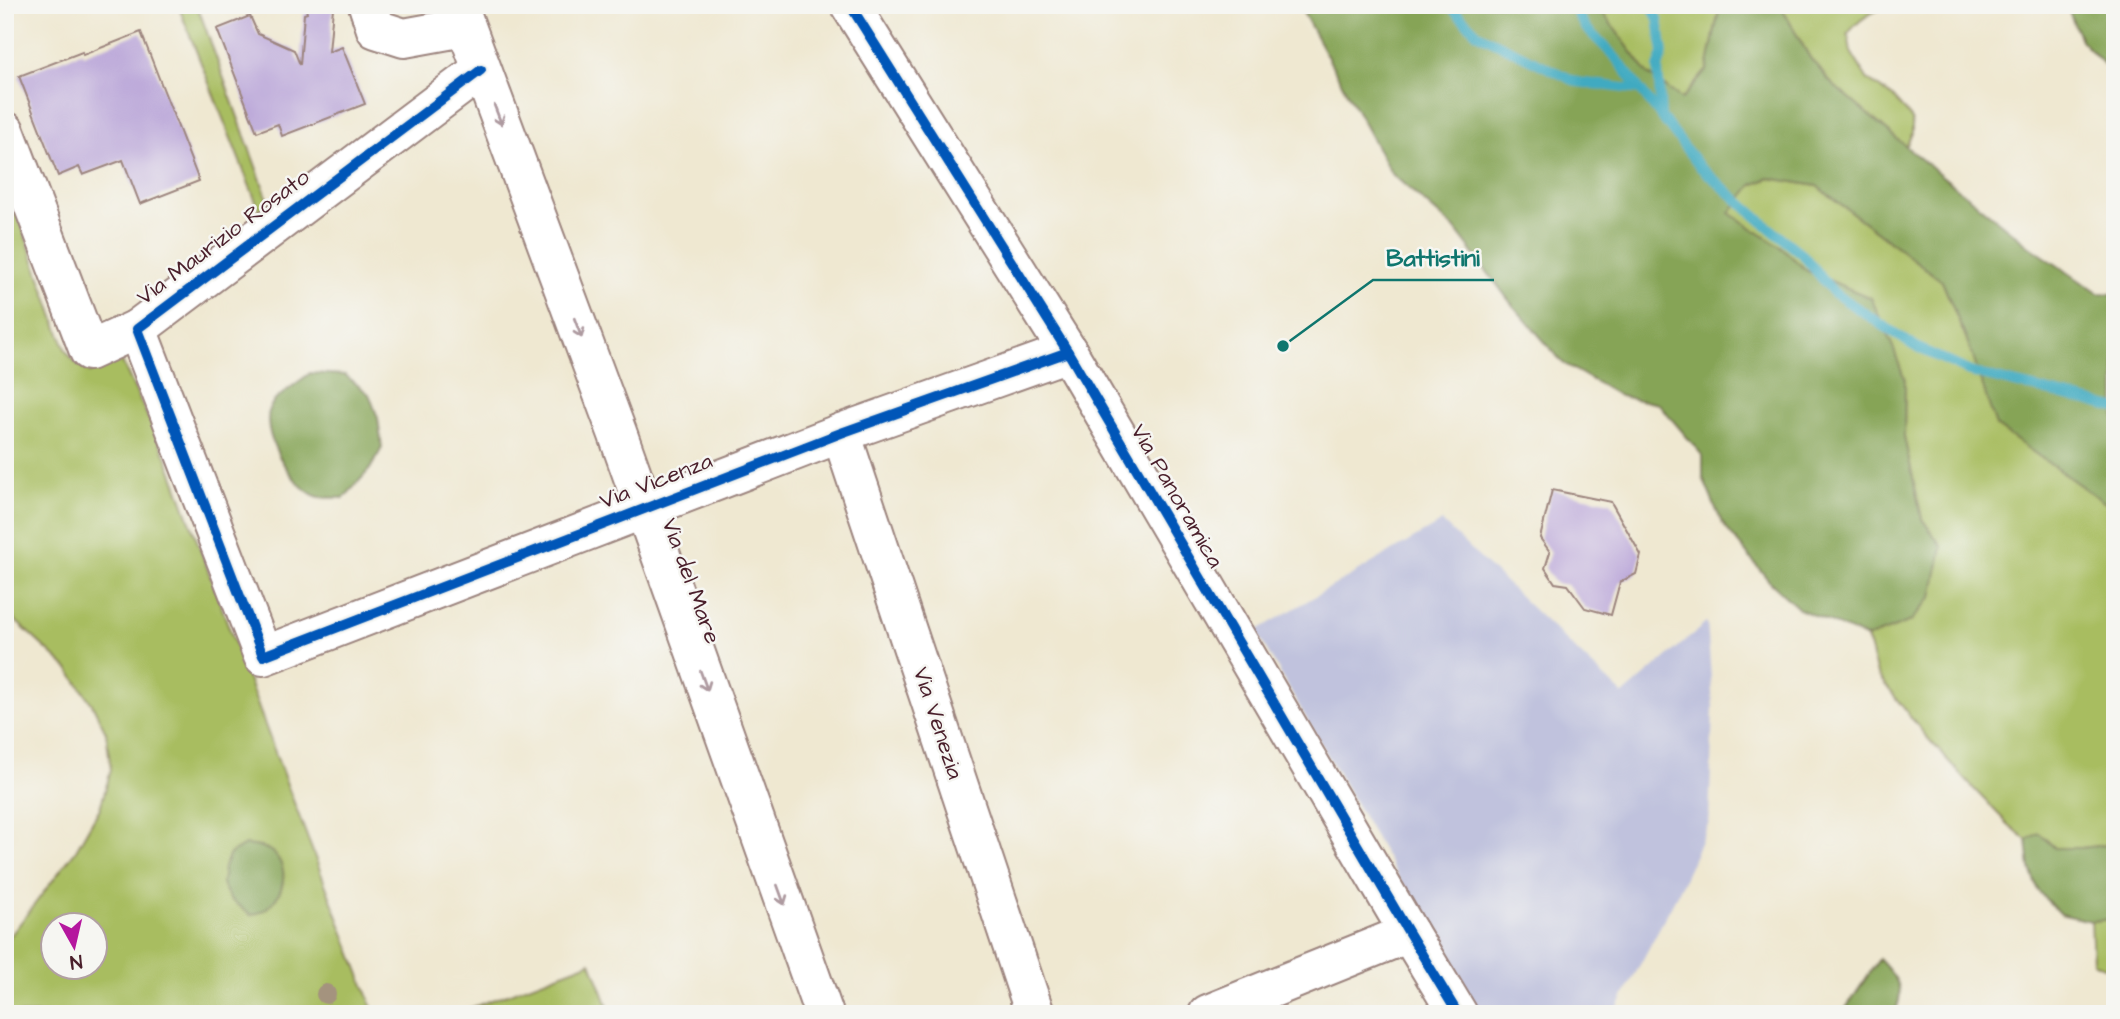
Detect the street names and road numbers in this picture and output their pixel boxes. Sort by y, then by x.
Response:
street label: Via Maurizio Rosato [130,161,316,313]
street label: Via Panoramica [1123,418,1231,574]
street label: Via Vicenza [595,445,717,517]
street label: Via del Mare [653,514,729,648]
street label: Via Venezia [905,663,971,783]

